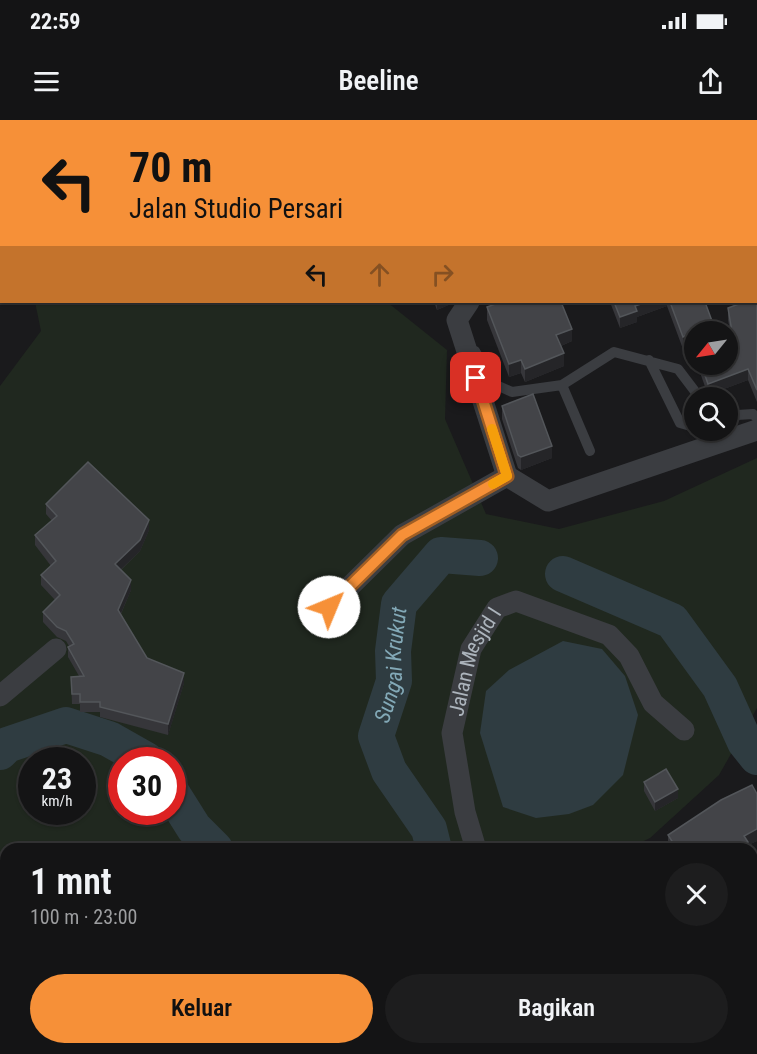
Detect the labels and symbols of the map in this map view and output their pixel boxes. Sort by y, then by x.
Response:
north arrow [684,321,738,375]
pin [450,352,501,403]
position arrow [297,575,361,639]
street label: Jalan Mesjid I [444,603,506,718]
water label: Sungai Krukut [369,605,411,726]
speed limit sign: 30 [108,747,186,825]

